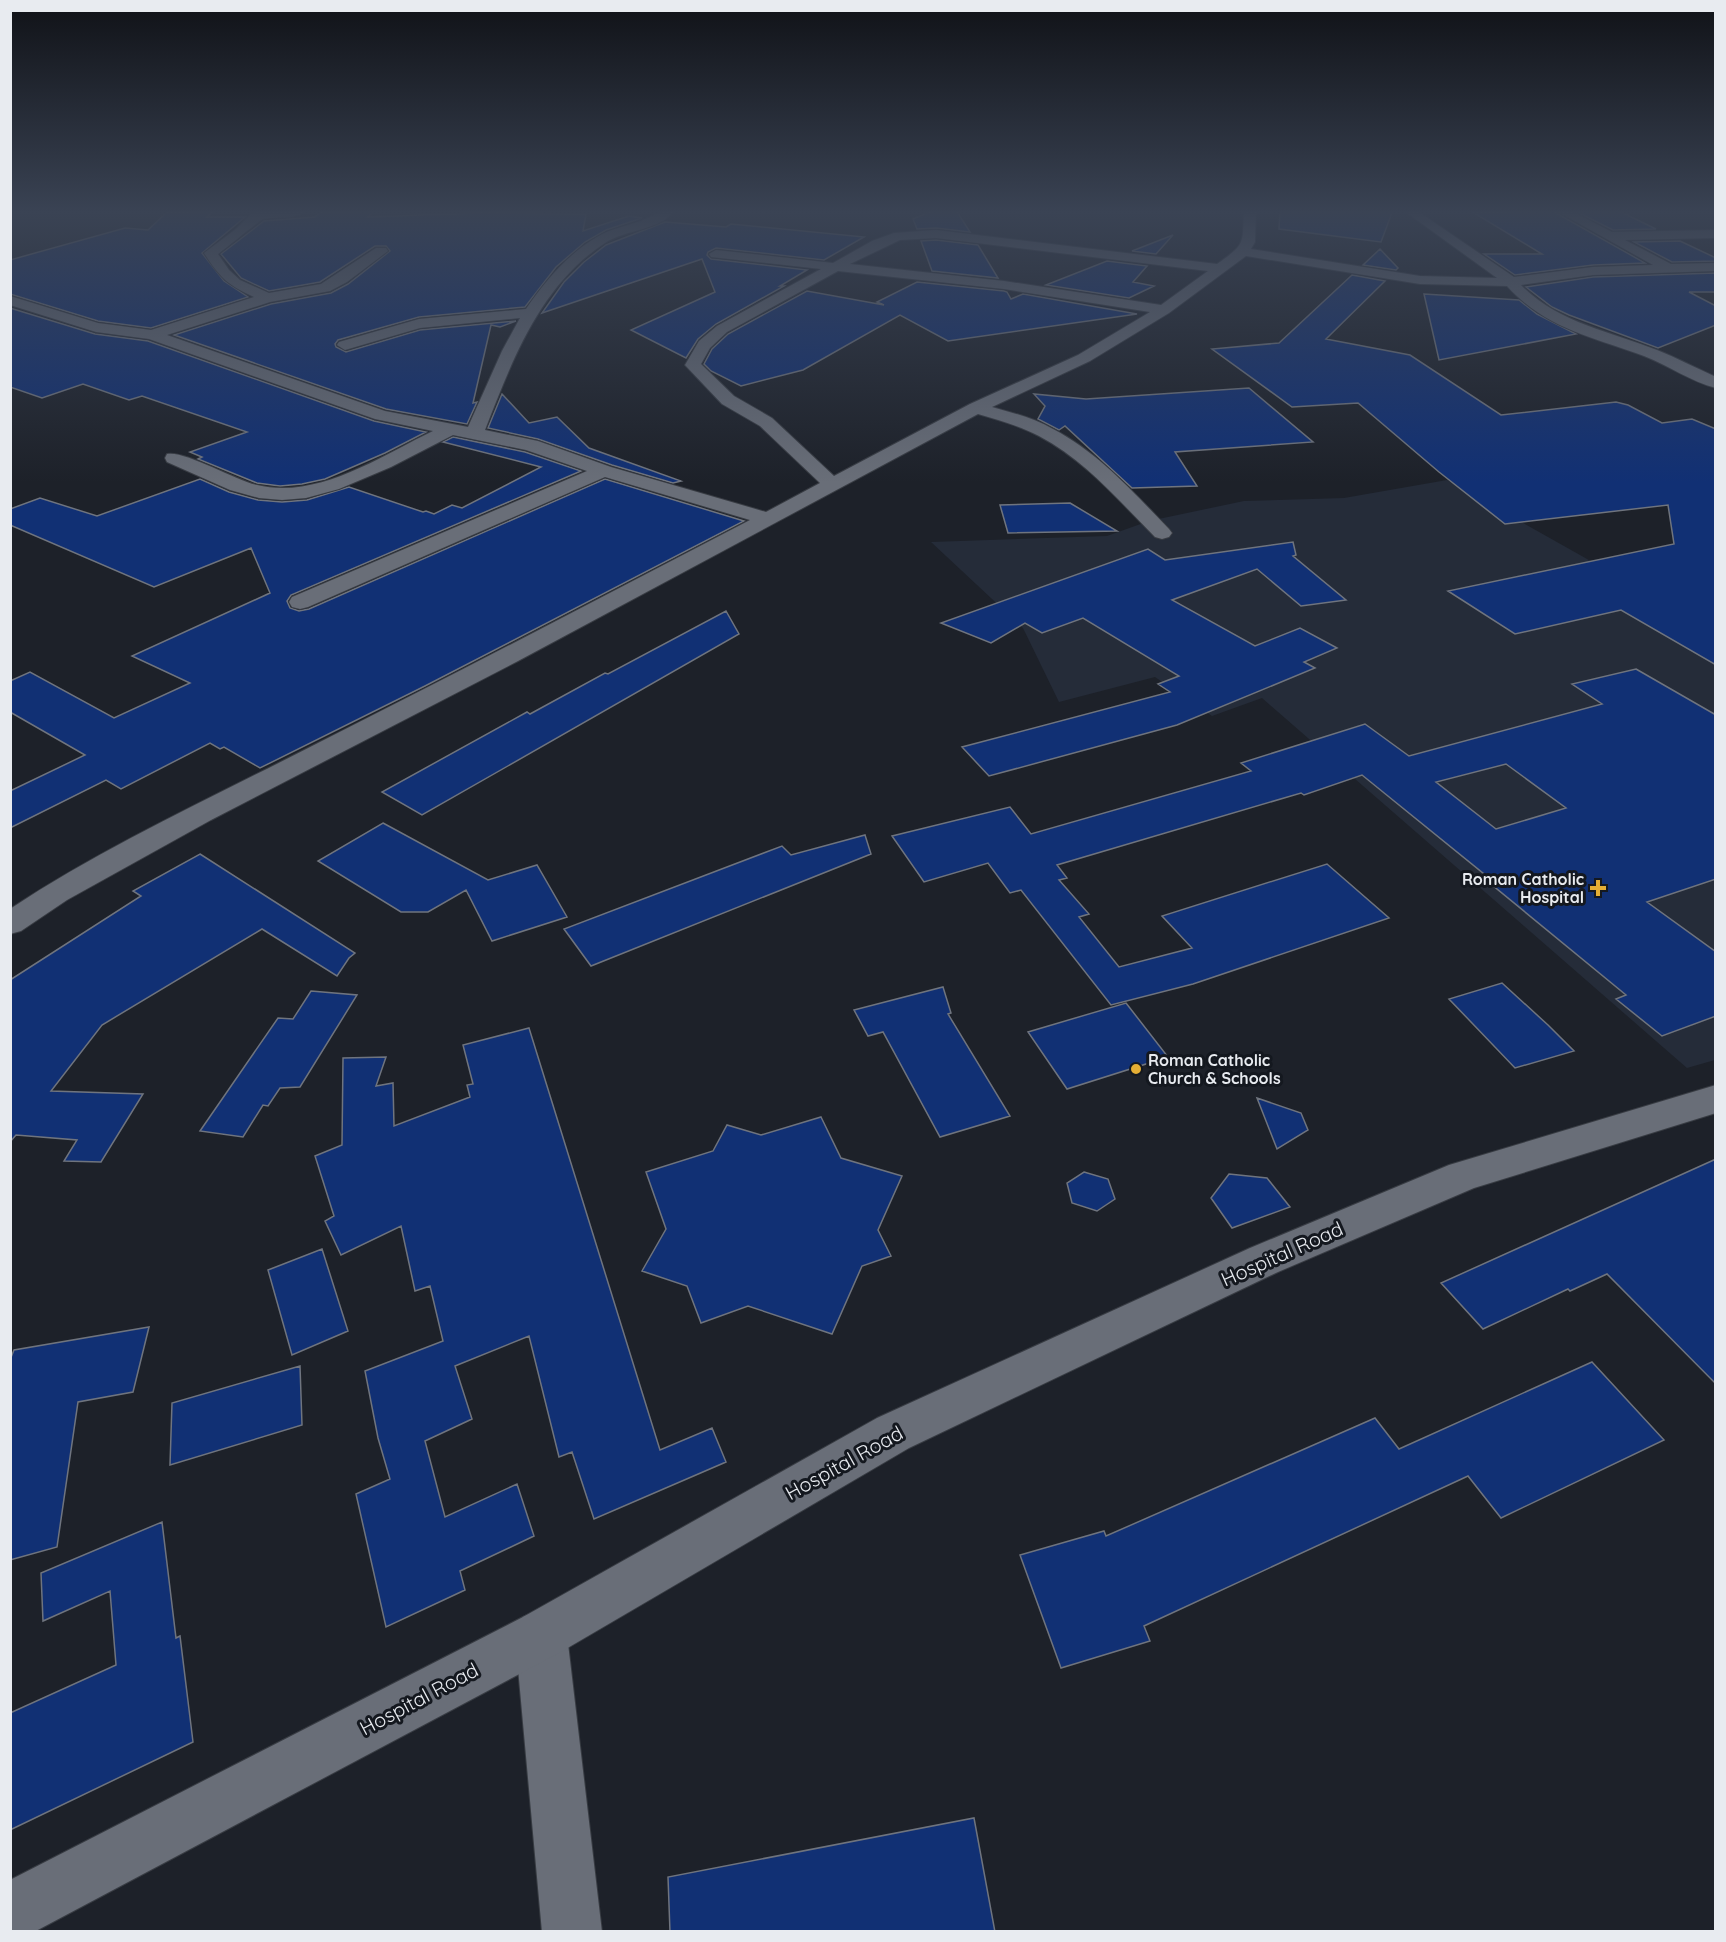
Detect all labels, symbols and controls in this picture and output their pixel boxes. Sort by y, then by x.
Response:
place label: Roman Catholic Hospital [1462,869,1584,907]
marker: Roman Catholic Hospital [1589,879,1607,897]
place label: Roman Catholic Church & Schools [1148,1050,1281,1088]
marker: Roman Catholic Church & Schools [1129,1062,1143,1076]
street label: Hospital Road [1217,1216,1347,1292]
street label: Hospital Road [780,1420,907,1505]
street label: Hospital Road [355,1657,482,1740]

